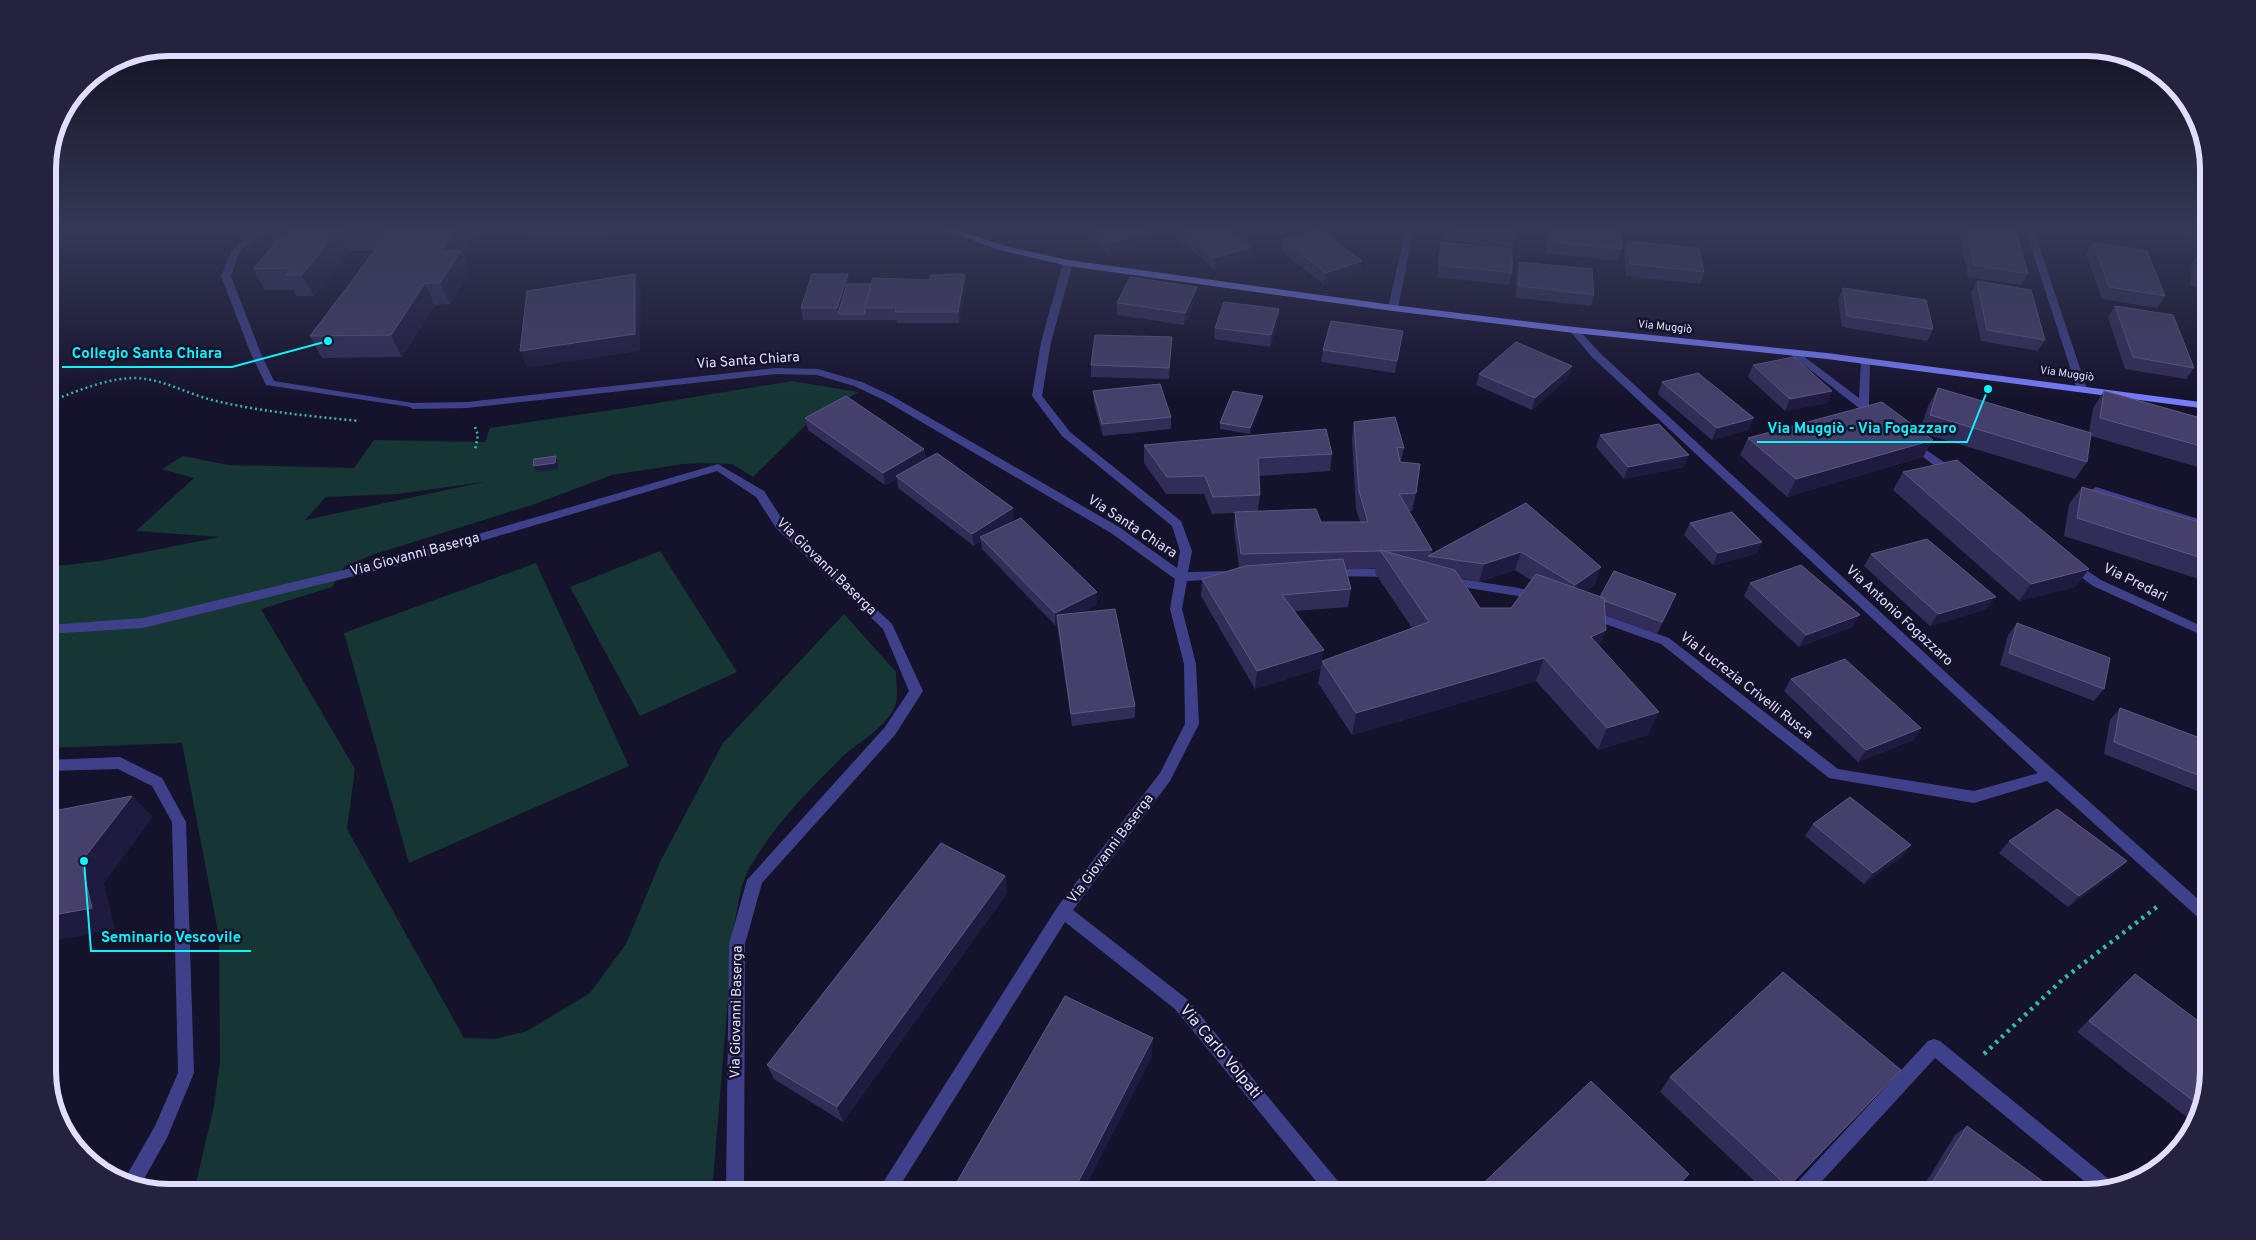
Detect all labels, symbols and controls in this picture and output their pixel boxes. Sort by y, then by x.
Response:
street label: Via Muggiò [1637,317,1693,337]
callout: Collegio Santa Chiara [62,337,232,367]
text: Collegio Santa Chiara [72,345,222,364]
street label: Via Santa Chiara [696,349,800,373]
street label: Via Muggiò [2039,363,2095,385]
callout: Via Muggiò - Via Fogazzaro [1757,412,1967,442]
text: Via Muggiò - Via Fogazzaro [1767,420,1957,439]
street label: Via Santa Chiara [1084,492,1180,562]
street label: Via Giovanni Baserga [772,515,880,619]
street label: Via Giovanni Baserga [349,530,481,580]
street label: Via Predari [2100,560,2170,606]
street label: Via Antonio Fogazzaro [1842,562,1956,670]
street label: Via Lucrezia Crivelli Rusca [1676,629,1816,743]
street label: Via Giovanni Baserga [1064,791,1158,907]
callout: Seminario Vescovile [91,921,251,951]
text: Seminario Vescovile [101,929,241,948]
street label: Via Giovanni Baserga [727,946,747,1078]
street label: Via Carlo Volpati [1175,1001,1265,1103]

